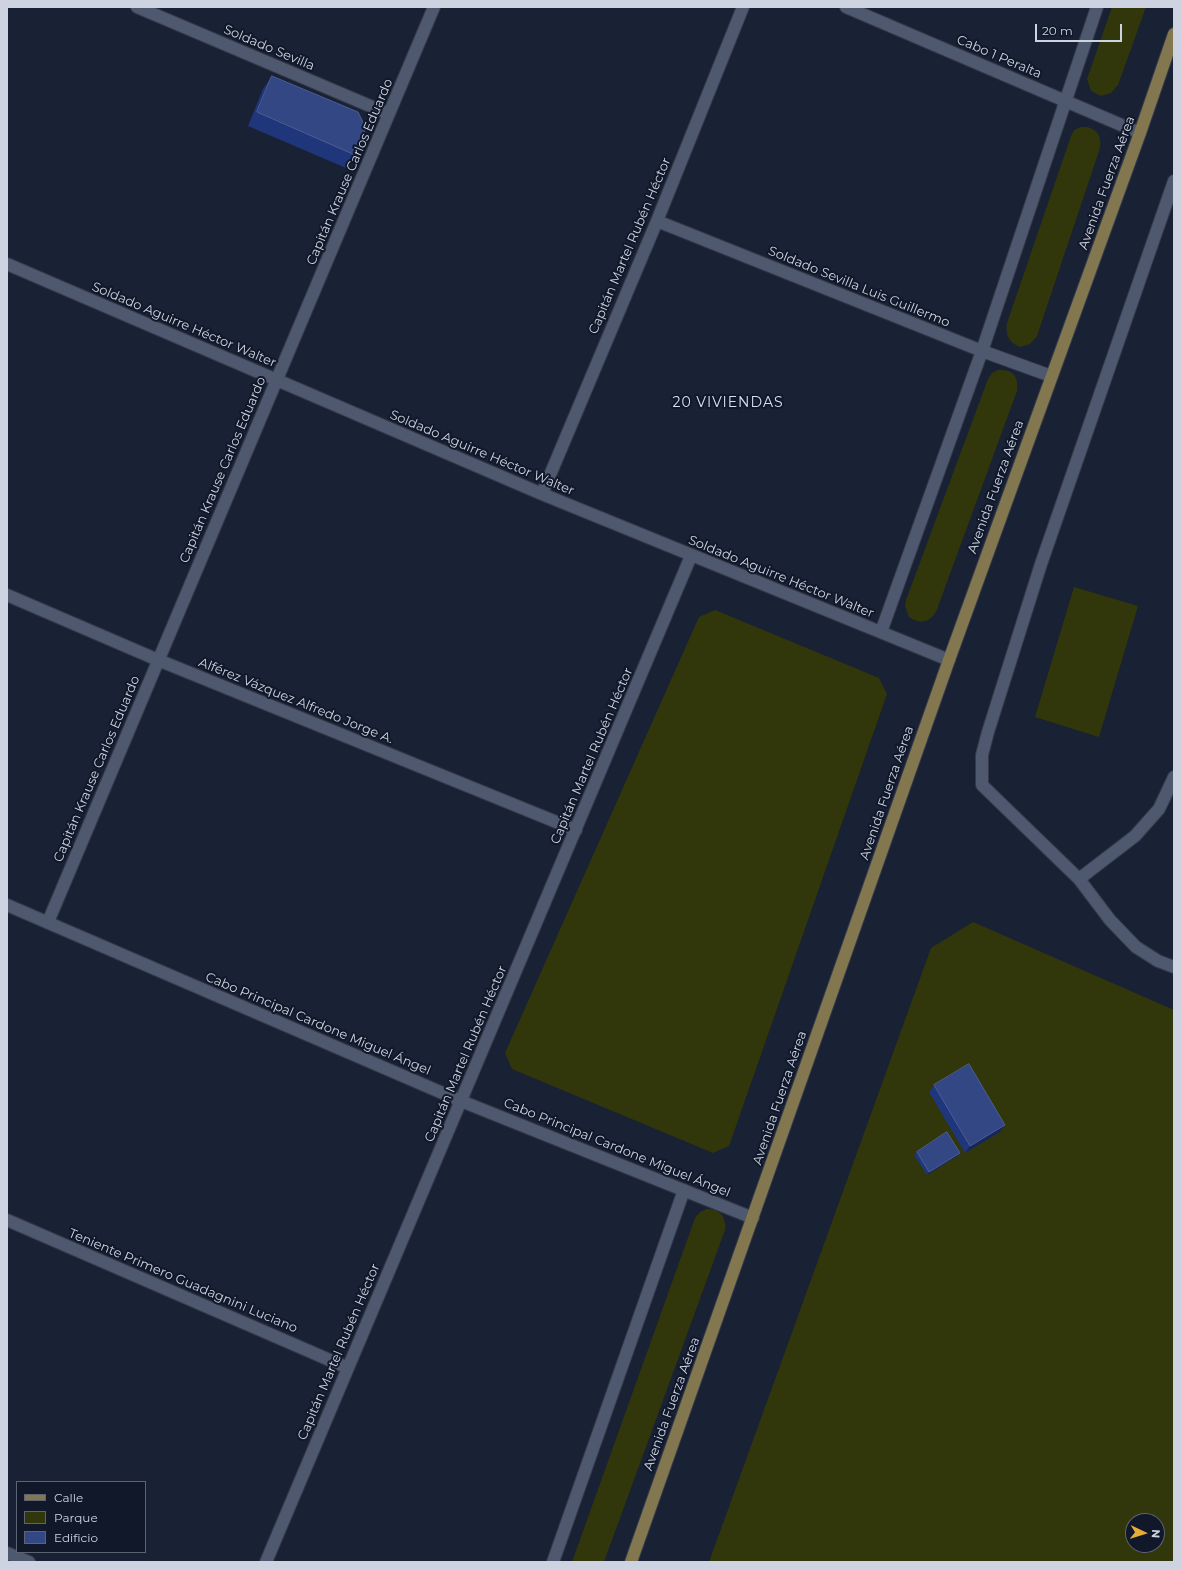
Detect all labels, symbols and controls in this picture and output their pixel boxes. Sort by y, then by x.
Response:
scale bar [1037,16,1124,42]
street label: Soldado Sevilla [221,22,317,74]
text: 20 m [1042,23,1073,38]
street label: Cabo 1 Peralta [954,32,1044,82]
street label: Capitán Krause Carlos Eduardo [304,77,396,267]
street label: Avenida Fuerza Aérea [1076,114,1138,252]
street label: Capitán Martel Rubén Héctor [586,155,674,337]
street label: Soldado Sevilla Luis Guillermo [766,243,952,331]
street label: Soldado Aguirre Héctor Walter [89,279,279,371]
street label: Capitán Krause Carlos Eduardo [177,375,269,565]
district label: 20 VIVIENDAS [672,395,784,411]
street label: Soldado Aguirre Héctor Walter [387,407,577,499]
street label: Avenida Fuerza Aérea [965,418,1027,556]
street label: Soldado Aguirre Héctor Walter [686,533,876,621]
street label: Alférez Vázquez Alfredo Jorge A. [196,655,396,747]
street label: Capitán Martel Rubén Héctor [548,665,636,847]
street label: Capitán Krause Carlos Eduardo [51,674,143,864]
street label: Avenida Fuerza Aérea [857,724,917,862]
street label: Capitán Martel Rubén Héctor [422,963,510,1145]
street label: Cabo Principal Cardone Miguel Ángel [203,969,433,1079]
street label: Avenida Fuerza Aérea [750,1029,810,1167]
street label: Cabo Principal Cardone Miguel Ángel [501,1095,733,1201]
street label: Teniente Primero Guadagnini Luciano [66,1226,300,1336]
street label: Capitán Martel Rubén Héctor [295,1261,383,1443]
street label: Avenida Fuerza Aérea [641,1335,703,1473]
legend [16,1481,146,1553]
text: Calle [54,1490,83,1505]
text: Parque [54,1510,98,1525]
north arrow [1125,1513,1165,1553]
text: N [1149,1529,1163,1539]
text: Edificio [54,1530,98,1545]

